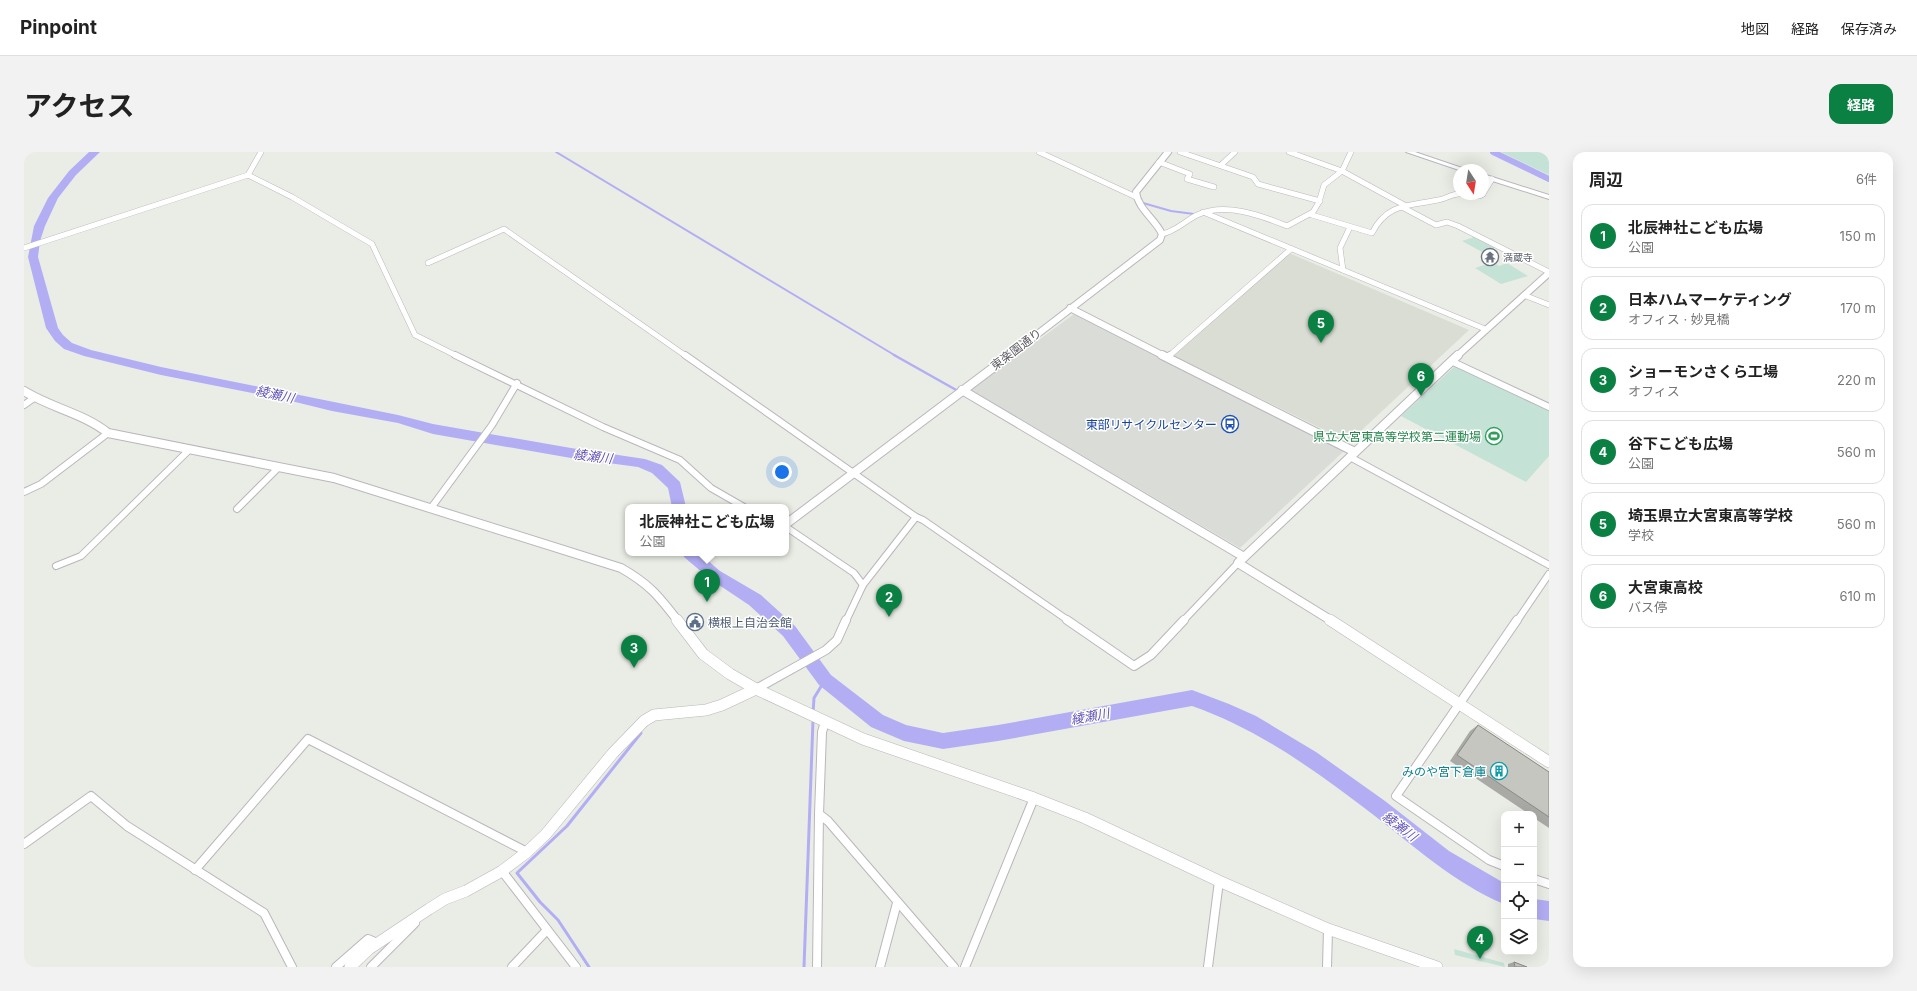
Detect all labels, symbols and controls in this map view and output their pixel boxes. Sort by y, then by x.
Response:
text: Pinpoint [20,16,97,39]
text: 地図 [1741,20,1769,37]
text: 経路 [1791,20,1819,37]
text: 保存済み [1841,20,1897,37]
button: 経路 [1829,84,1893,124]
text: アクセス [24,89,135,123]
north arrow [1453,164,1489,200]
text: 周辺 [1589,170,1623,190]
text: 6件 [1856,171,1877,187]
text: 北辰神社こども広場 [1628,218,1763,237]
text: 1 [1600,228,1606,244]
text: 150 m [1840,228,1876,244]
text: 公園 [1628,239,1654,255]
temple icon: 満蔵寺 [1480,247,1500,267]
place label: 満蔵寺 [1503,251,1533,263]
text: 日本ハムマーケティング [1628,290,1792,309]
text: 2 [1599,300,1607,316]
text: 170 m [1840,300,1876,316]
pin: 5 [1308,310,1334,343]
text: オフィス · 妙見橋 [1628,311,1730,327]
street label: 東楽園通り [988,325,1044,373]
text: ショーモンさくら工場 [1628,362,1778,381]
pin: 6 [1408,363,1434,396]
text: 3 [1599,372,1607,388]
text: 220 m [1837,372,1876,388]
water label: 綾瀬川 [254,382,298,406]
text: オフィス [1628,383,1680,399]
bus stop icon: 東部リサイクルセンター [1220,414,1240,434]
place label: 東部リサイクルセンター [1086,417,1217,432]
sports icon: 県立大宮東高等学校第二運動場 [1484,426,1504,446]
place label: 県立大宮東高等学校第二運動場 [1313,429,1481,444]
text: 谷下こども広場 [1628,434,1733,453]
text: 4 [1599,444,1607,460]
text: 560 m [1837,444,1876,460]
water label: 綾瀬川 [573,446,615,467]
text: 公園 [1628,455,1654,471]
your location [772,462,792,482]
popup [625,504,789,556]
text: 埼玉県立大宮東高等学校 [1628,506,1793,525]
text: 北辰神社こども広場 [639,512,775,531]
text: 5 [1599,516,1607,532]
text: 560 m [1837,516,1876,532]
text: 学校 [1628,527,1654,543]
text: 公園 [639,533,666,549]
pin: 1 [694,569,720,602]
text: 大宮東高校 [1628,578,1703,597]
pin: 2 [876,584,902,617]
text: 6 [1599,588,1607,604]
text: 610 m [1839,588,1876,604]
text: バス停 [1628,599,1667,615]
public building icon: 横根上自治会館 [685,612,705,632]
place label: 横根上自治会館 [708,615,792,630]
pin: 3 [621,635,647,668]
water label: 綾瀬川 [1069,704,1113,727]
building icon: みのや宮下倉庫 [1489,761,1509,781]
place label: みのや宮下倉庫 [1402,764,1486,779]
water label: 綾瀬川 [1380,808,1422,845]
map controls [1501,811,1537,955]
button: + [1501,811,1537,847]
button: − [1501,847,1537,883]
button: locate [1501,883,1537,919]
button: layers [1501,919,1537,955]
pin: 4 [1467,926,1493,959]

